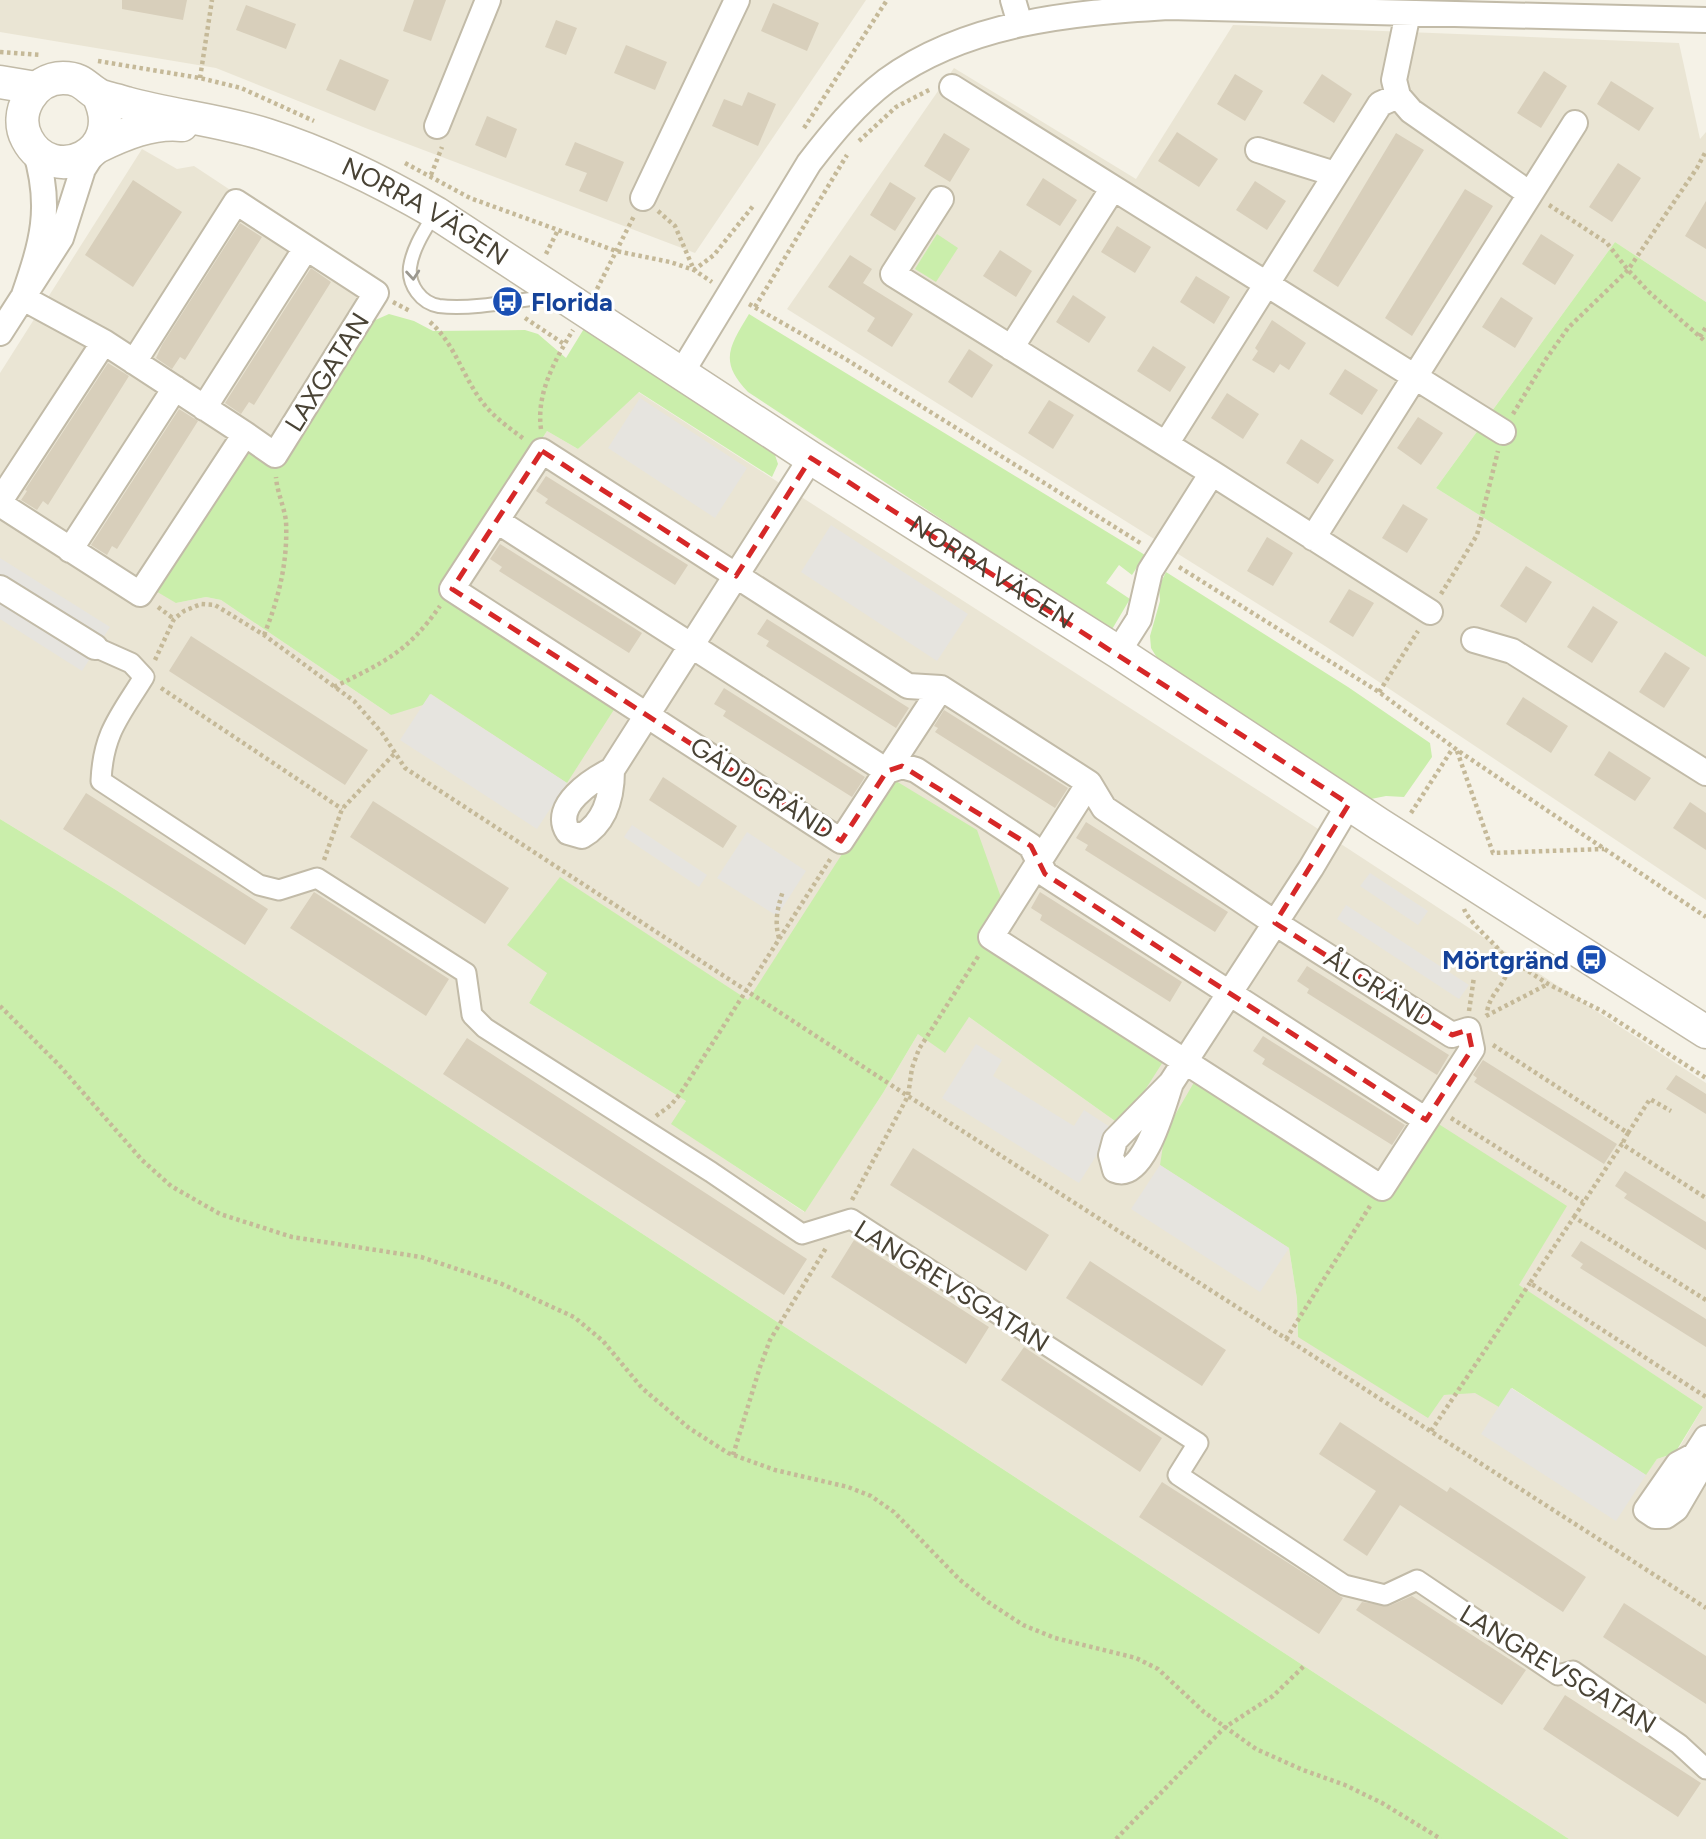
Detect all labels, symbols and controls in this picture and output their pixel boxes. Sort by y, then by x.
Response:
street label: NORRA VÄGEN [337,150,515,272]
one-way arrow [405,269,420,281]
bus stop icon: Florida [491,285,525,319]
place label: Florida [531,286,613,318]
street label: LAXGATAN [278,307,376,437]
street label: NORRA VÄGEN [904,508,1079,636]
street label: GÄDDGRÄND [684,730,840,846]
street label: ÅLGRÄND [1318,942,1440,1034]
bus stop icon: Mörtgränd [1575,943,1609,977]
place label: Mörtgränd [1442,944,1569,976]
street label: LANGREVSGATAN [849,1213,1055,1359]
street label: LANGREVSGATAN [1454,1598,1662,1740]

